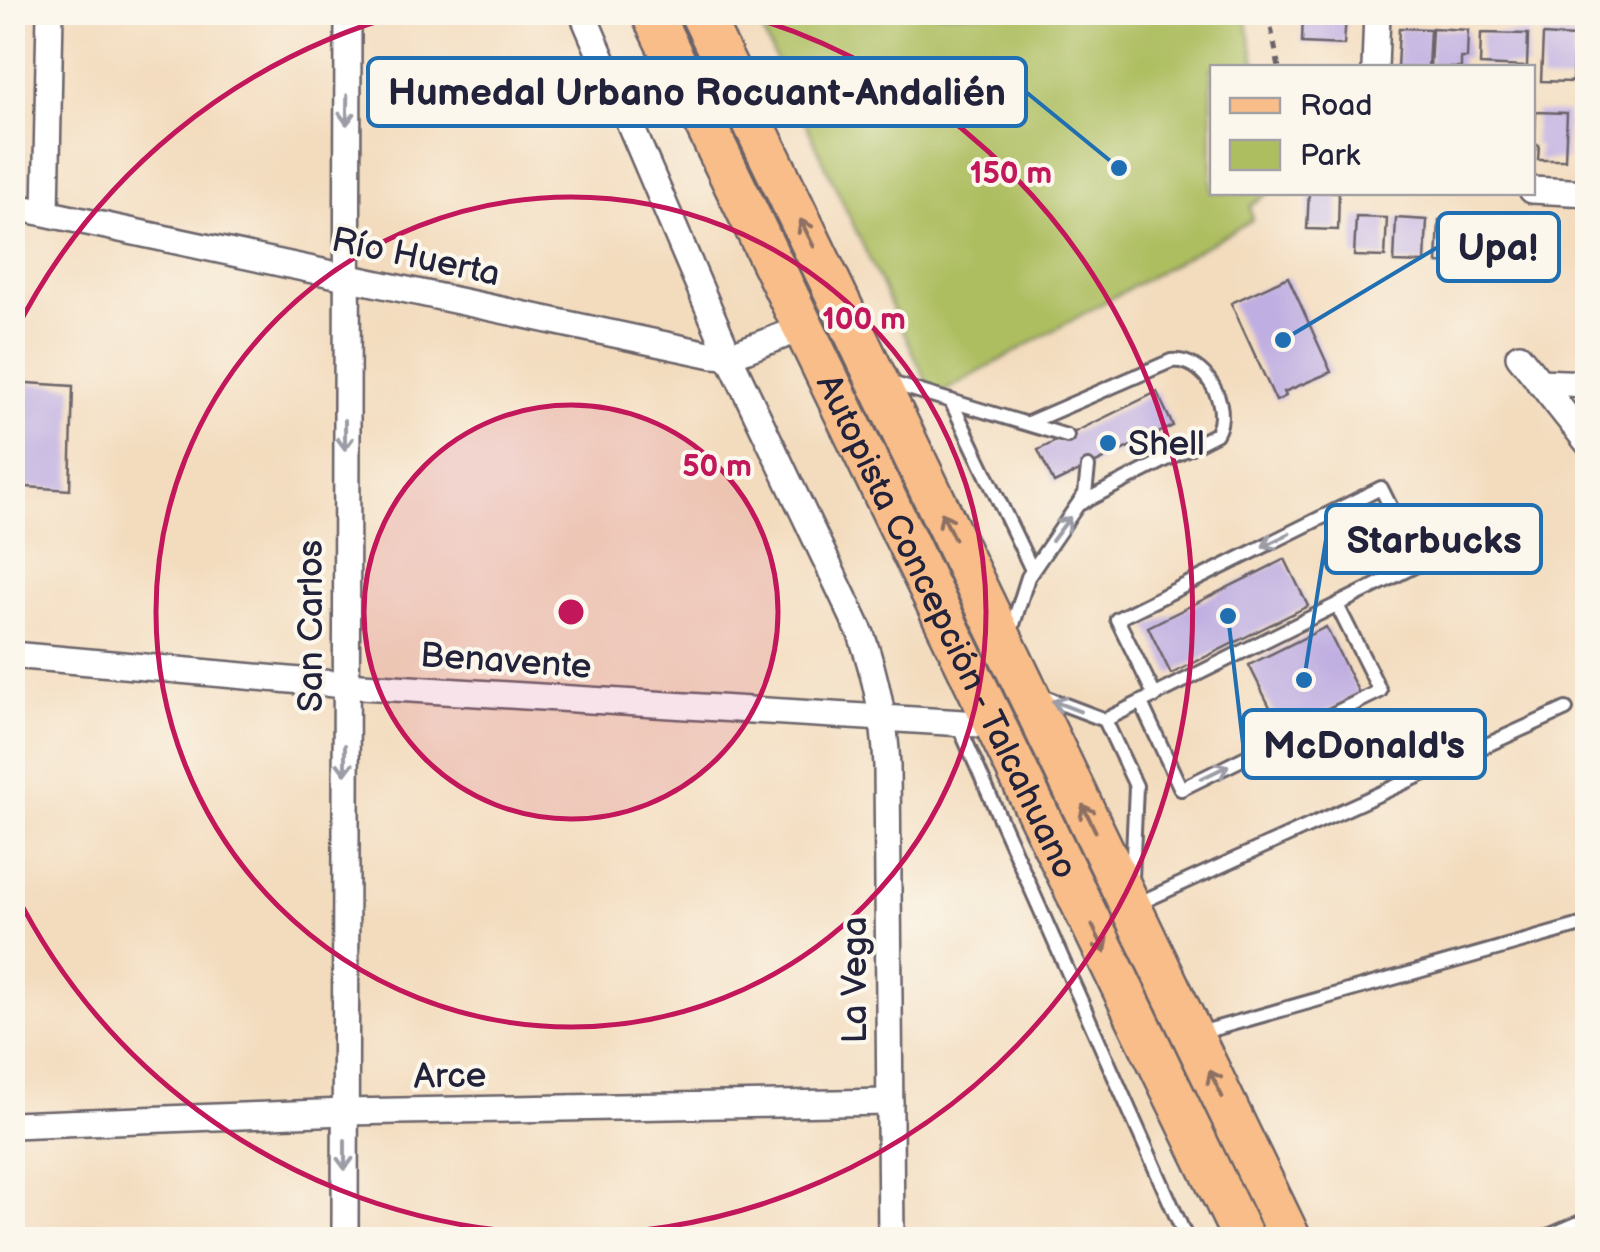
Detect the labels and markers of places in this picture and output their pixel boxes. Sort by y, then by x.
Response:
callout: Humedal Urbano Rocuant-Andalién [368,58,1026,126]
callout: Upa! [1438,213,1559,281]
place label: Shell [1128,423,1205,466]
marker: Shell [1097,432,1119,454]
callout: Starbucks [1326,505,1541,573]
centre of rings [553,594,589,630]
callout: McDonald's [1243,710,1485,778]

